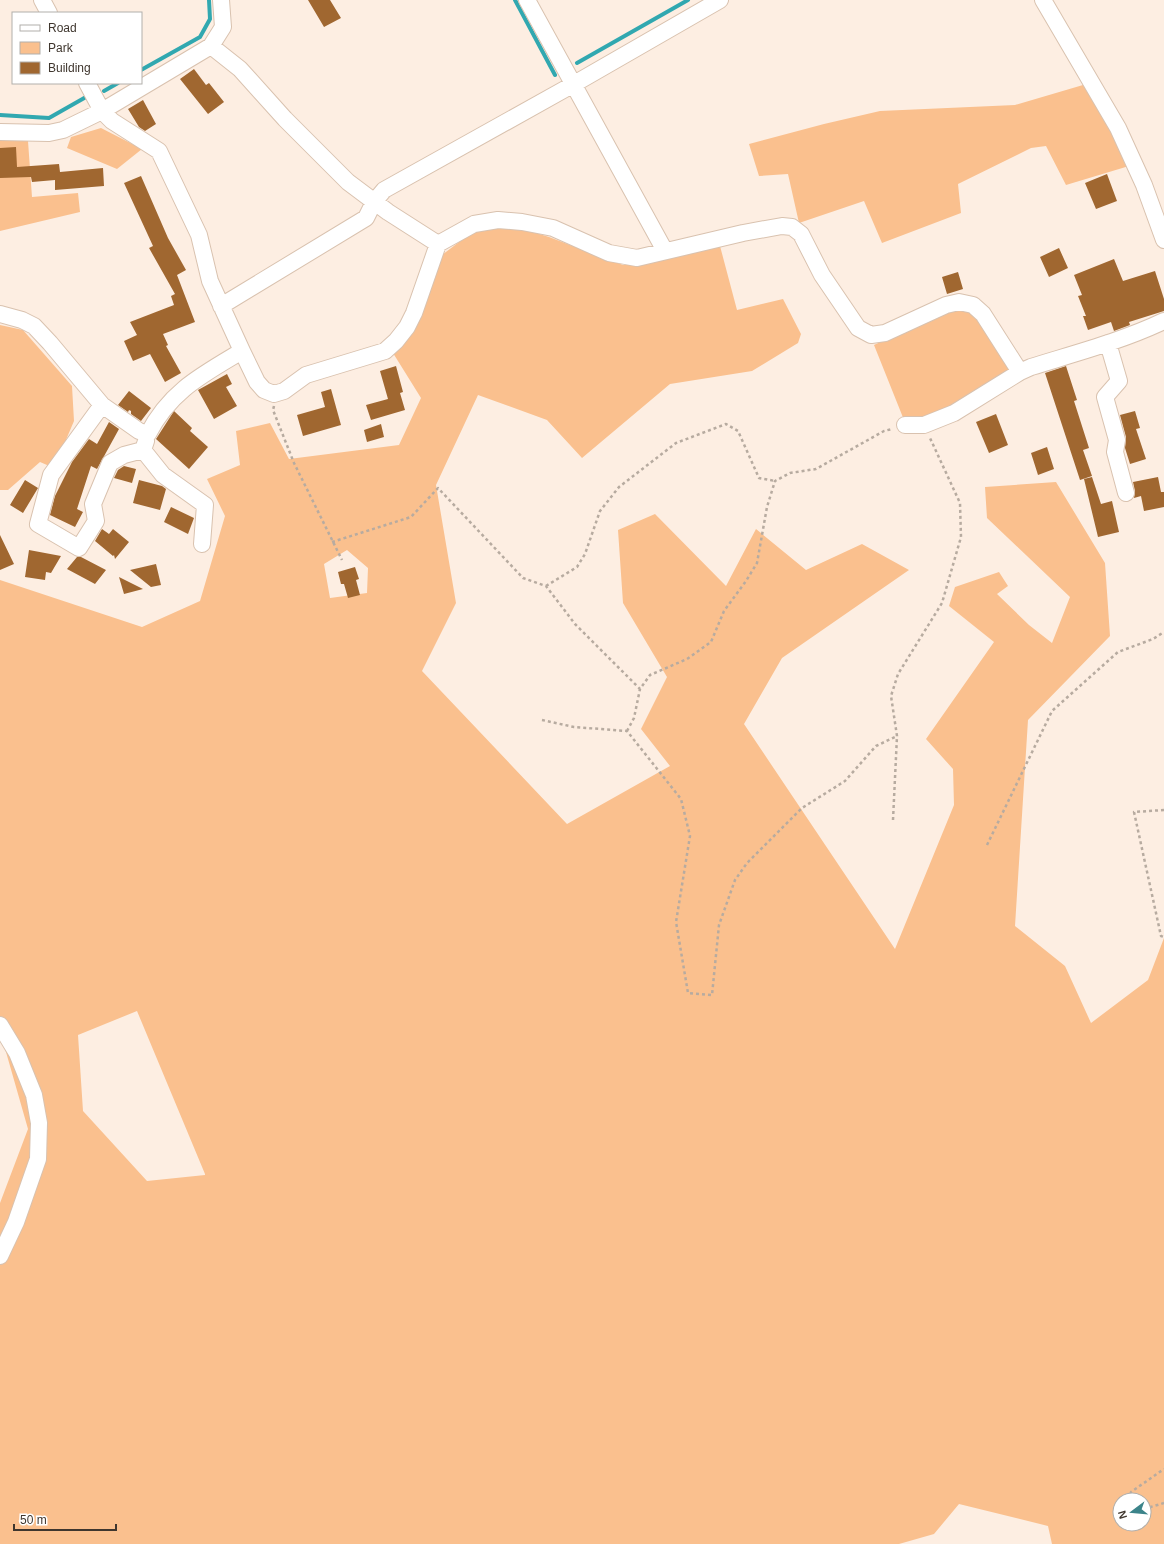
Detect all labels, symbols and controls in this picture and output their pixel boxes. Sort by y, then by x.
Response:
legend [12,12,142,84]
text: Road [48,21,77,35]
text: Park [48,41,74,55]
text: Building [48,61,91,75]
north arrow [1112,1492,1152,1532]
scale bar [14,1506,116,1532]
text: N [1116,1509,1129,1520]
text: 50 m [20,1513,47,1527]

